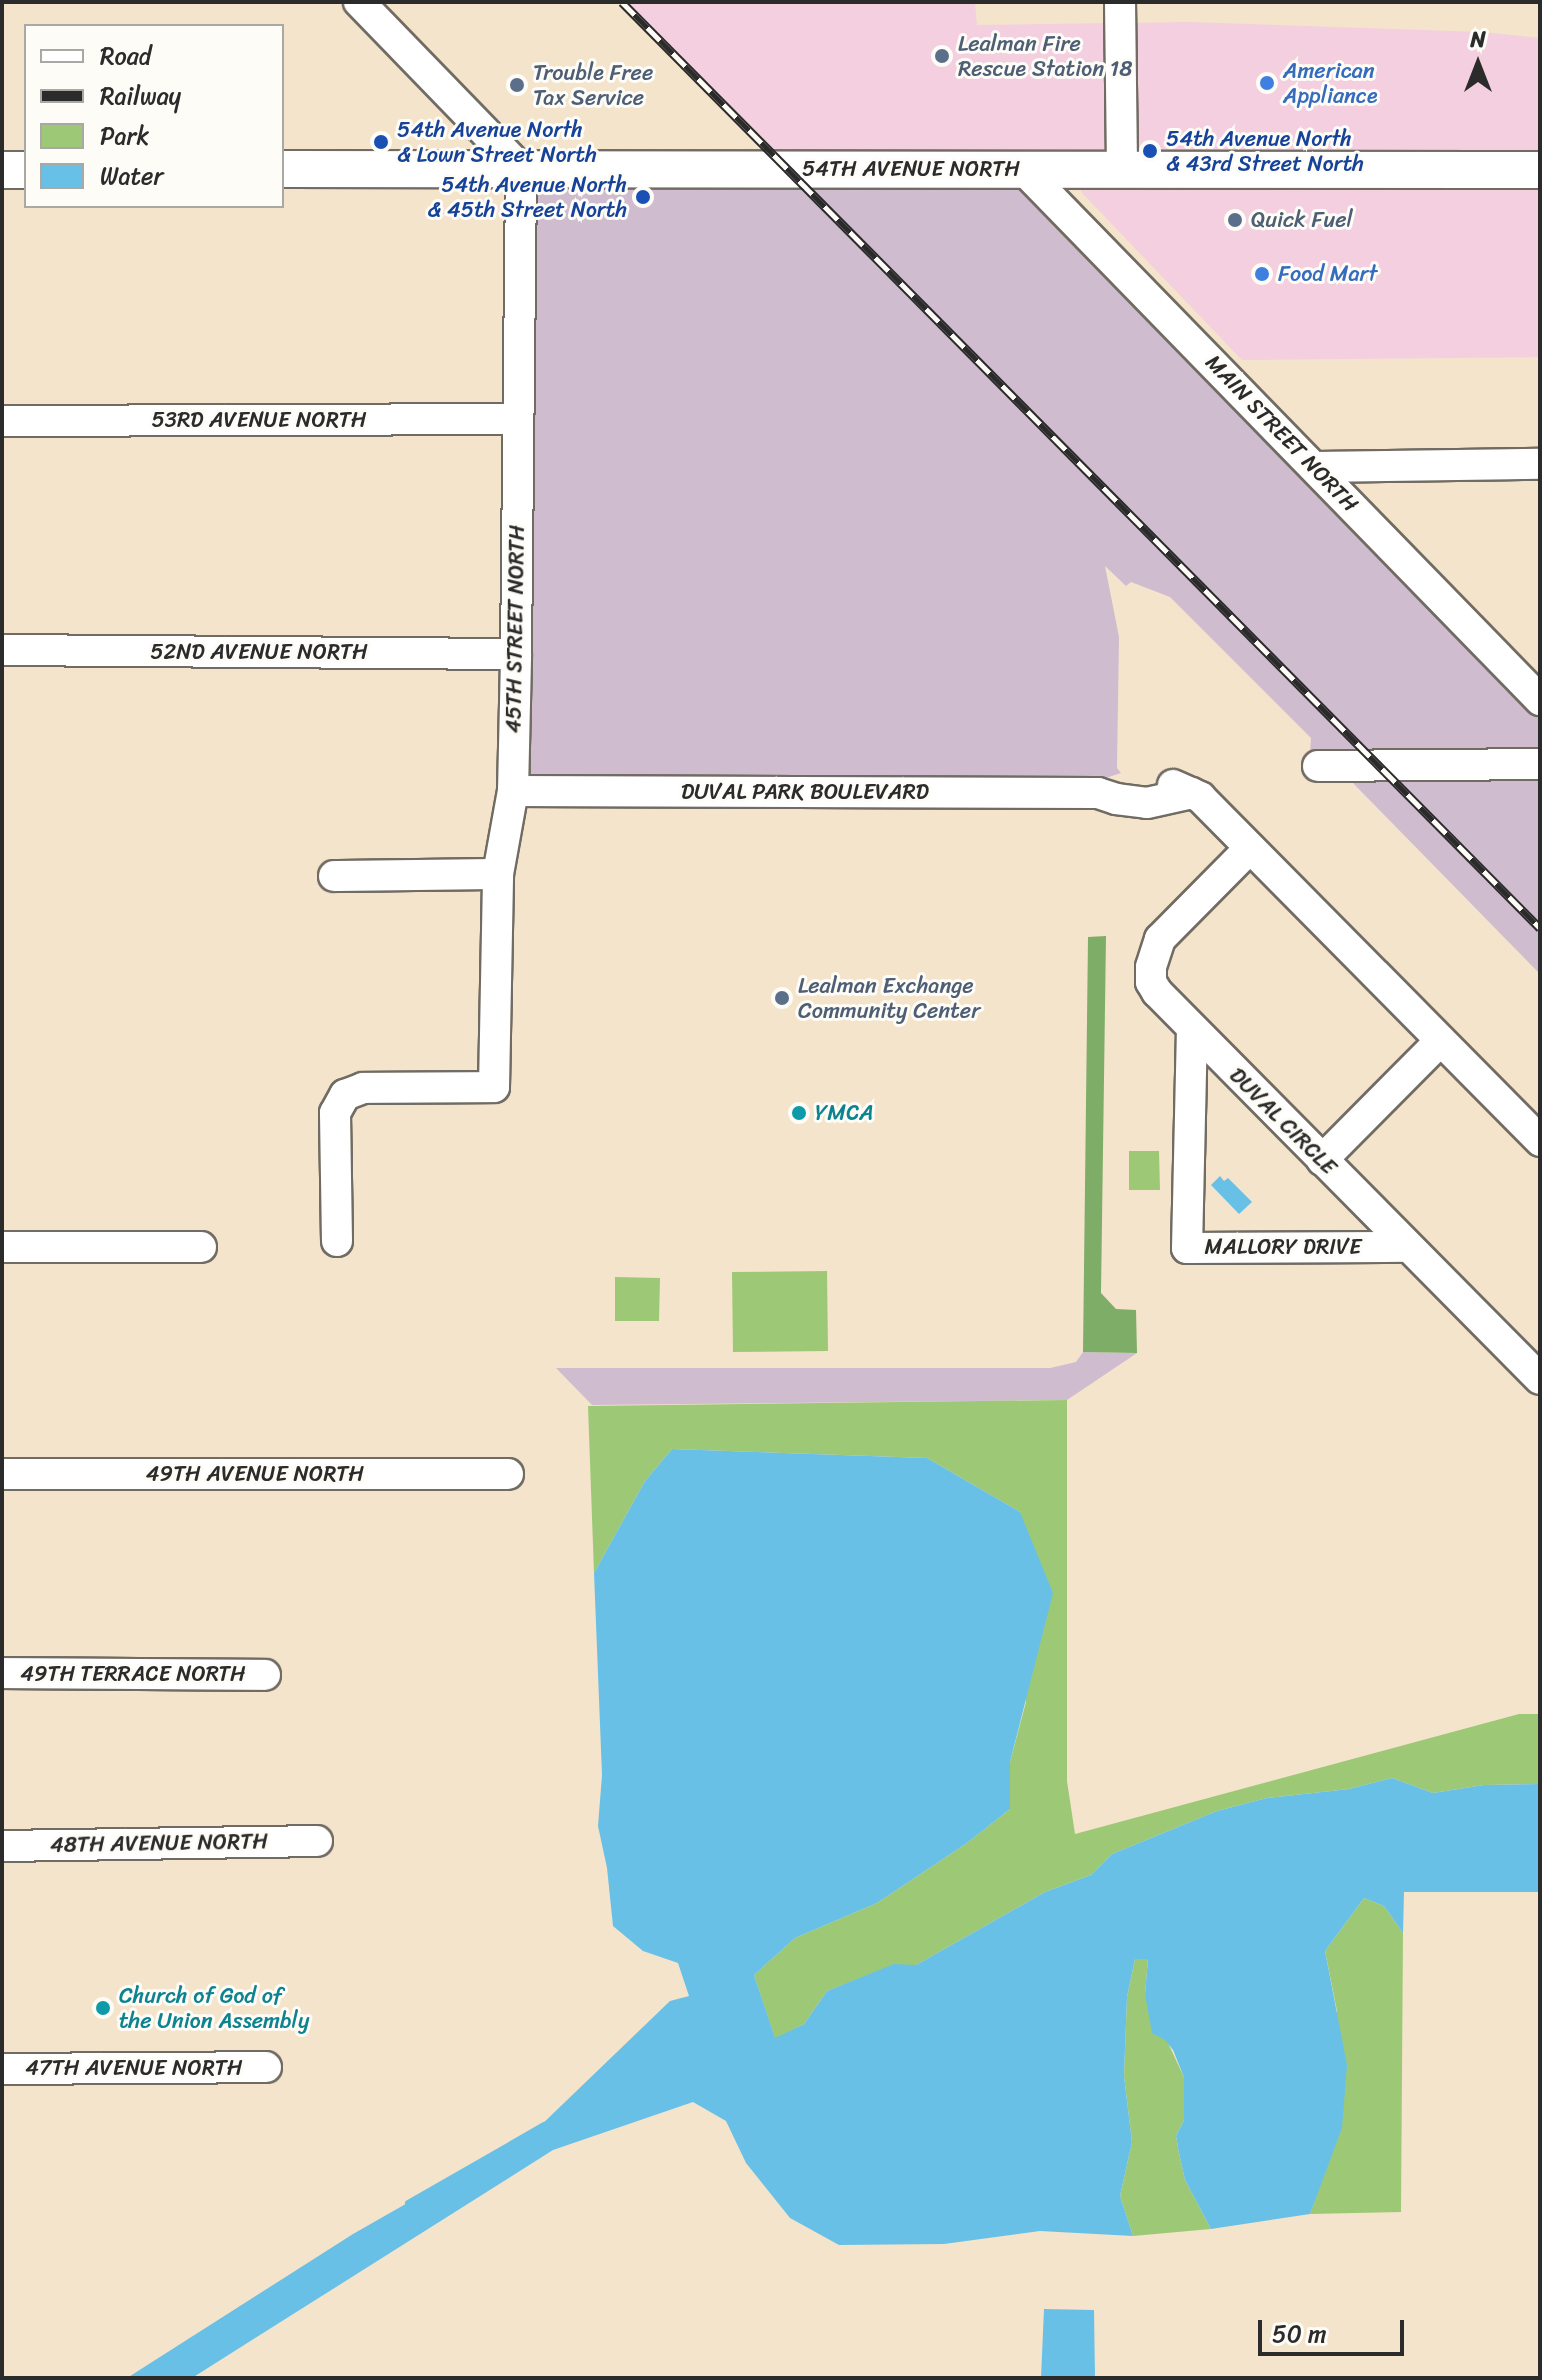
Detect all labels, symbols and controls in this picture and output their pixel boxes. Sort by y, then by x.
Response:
text: N [1470,20,1486,59]
legend [24,24,284,208]
north arrow [1438,24,1518,104]
place label: Lealman Fire Rescue Station 18 [958,30,1133,82]
text: Road [100,35,151,77]
marker: Lealman Fire Rescue Station 18 [933,47,951,65]
place label: American Appliance [1283,57,1377,108]
place label: Trouble Free Tax Service [533,59,653,110]
marker: American Appliance [1258,74,1276,92]
text: Railway [100,75,181,117]
marker: Trouble Free Tax Service [508,76,526,94]
text: Park [100,115,149,157]
place label: 54th Avenue North & Lown Street North [397,116,597,168]
place label: 54th Avenue North & 43rd Street North [1166,125,1364,176]
marker: 54th Avenue North & Lown Street North [372,133,390,151]
marker: 54th Avenue North & 43rd Street North [1141,142,1159,160]
text: Water [100,155,163,197]
street label: 54TH AVENUE NORTH [802,156,1020,182]
place label: 54th Avenue North & 45th Street North [427,171,627,222]
marker: 54th Avenue North & 45th Street North [634,188,652,206]
place label: Quick Fuel [1251,207,1353,233]
marker: Quick Fuel [1226,211,1244,229]
place label: Food Mart [1278,261,1377,287]
marker: Food Mart [1253,265,1271,283]
street label: MAIN STREET NORTH [1199,348,1365,518]
street label: 53RD AVENUE NORTH [152,407,366,433]
street label: 45TH STREET NORTH [500,523,530,735]
street label: 52ND AVENUE NORTH [151,639,367,665]
street label: DUVAL PARK BOULEVARD [681,779,929,805]
place label: Lealman Exchange Community Center [798,972,980,1024]
marker: Lealman Exchange Community Center [773,989,791,1007]
street label: DUVAL CIRCLE [1223,1061,1343,1181]
place label: YMCA [815,1100,874,1126]
marker: YMCA [790,1104,808,1122]
street label: MALLORY DRIVE [1204,1234,1362,1260]
street label: 49TH AVENUE NORTH [146,1461,364,1487]
street label: 49TH TERRACE NORTH [20,1661,246,1687]
street label: 48TH AVENUE NORTH [50,1828,268,1858]
place label: Church of God of the Union Assembly [119,1982,311,2034]
marker: Church of God of the Union Assembly [94,1999,112,2017]
street label: 47TH AVENUE NORTH [26,2055,242,2081]
scale bar [1262,2304,1408,2354]
text: 50 m [1272,2313,1327,2355]

